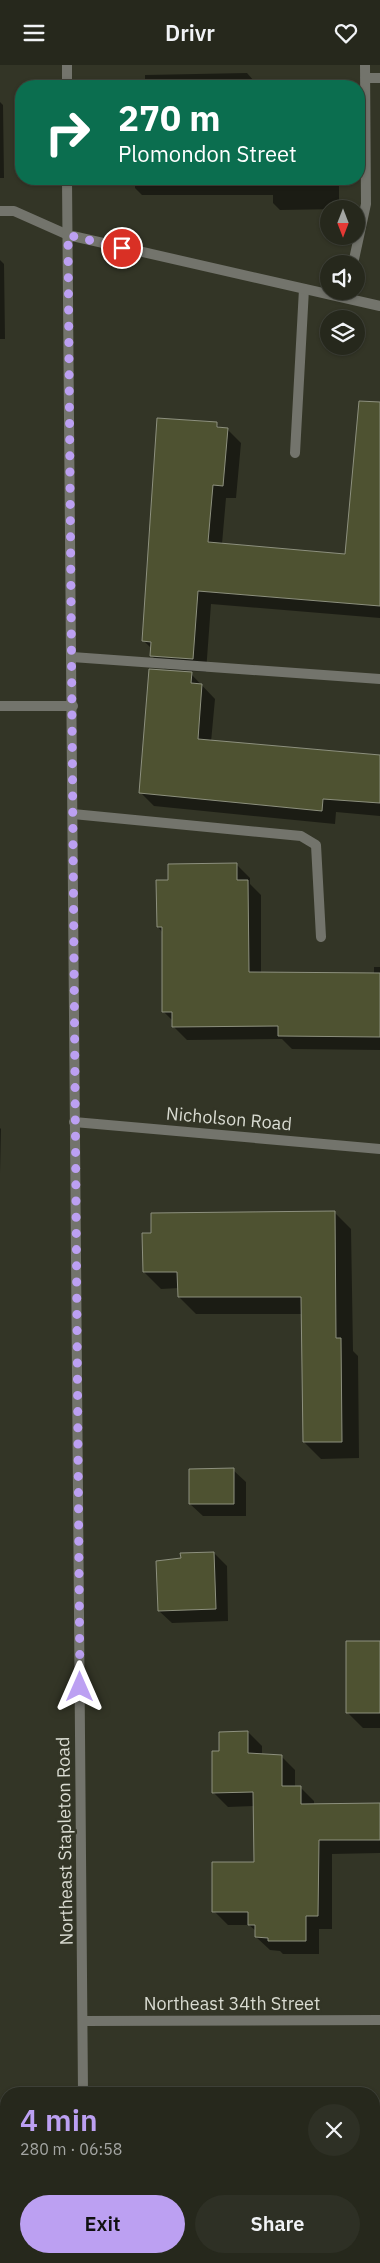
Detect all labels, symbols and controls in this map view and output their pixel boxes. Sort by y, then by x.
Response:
text: Drivr [165,18,215,47]
icon: menu [20,19,48,47]
icon: heart [332,19,360,47]
text: 270 m [118,95,221,141]
icon: right [35,100,100,165]
text: Plomondon Street [118,139,297,168]
north arrow [320,200,365,245]
map controls [320,200,365,355]
pin [101,227,143,269]
icon: arrive [108,234,136,262]
button: sound [320,255,365,300]
button: layers [320,310,365,355]
street label: Nicholson Road [165,1102,293,1135]
position arrow [53,1660,105,1712]
street label: Northeast Stapleton Road [51,1737,78,1945]
street label: Northeast 34th Street [144,1992,320,2015]
text: 4 min [20,2100,98,2139]
button: close [308,2104,360,2156]
text: 280 m · 06:58 [20,2139,122,2159]
button: Exit [20,2195,185,2253]
button: Share [195,2195,360,2253]

